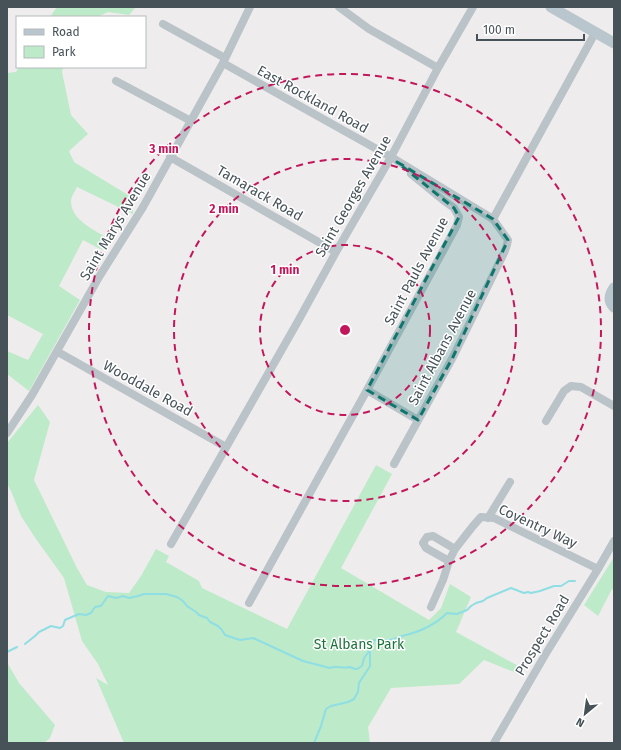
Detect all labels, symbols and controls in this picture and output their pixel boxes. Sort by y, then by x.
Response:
legend [16,16,146,68]
scale bar [477,16,584,42]
text: 100 m [483,23,515,37]
text: Road [52,25,80,39]
text: Park [52,45,76,59]
street label: East Rockland Road [254,62,371,137]
street label: Saint Georges Avenue [312,133,395,260]
text: 3 min [148,142,179,156]
street label: Tamarack Road [214,162,306,225]
street label: Saint Marys Avenue [76,169,155,284]
text: 2 min [209,202,239,216]
street label: Saint Pauls Avenue [381,214,452,328]
text: 1 min [271,263,299,277]
street label: Saint Albans Avenue [405,286,480,408]
centre of rings [338,323,352,337]
street label: Wooddale Road [100,357,195,420]
street label: Coventry Way [496,501,580,552]
street label: Prospect Road [512,592,573,679]
park label: St Albans Park [314,636,405,653]
north arrow [565,694,605,734]
text: N [574,715,587,730]

